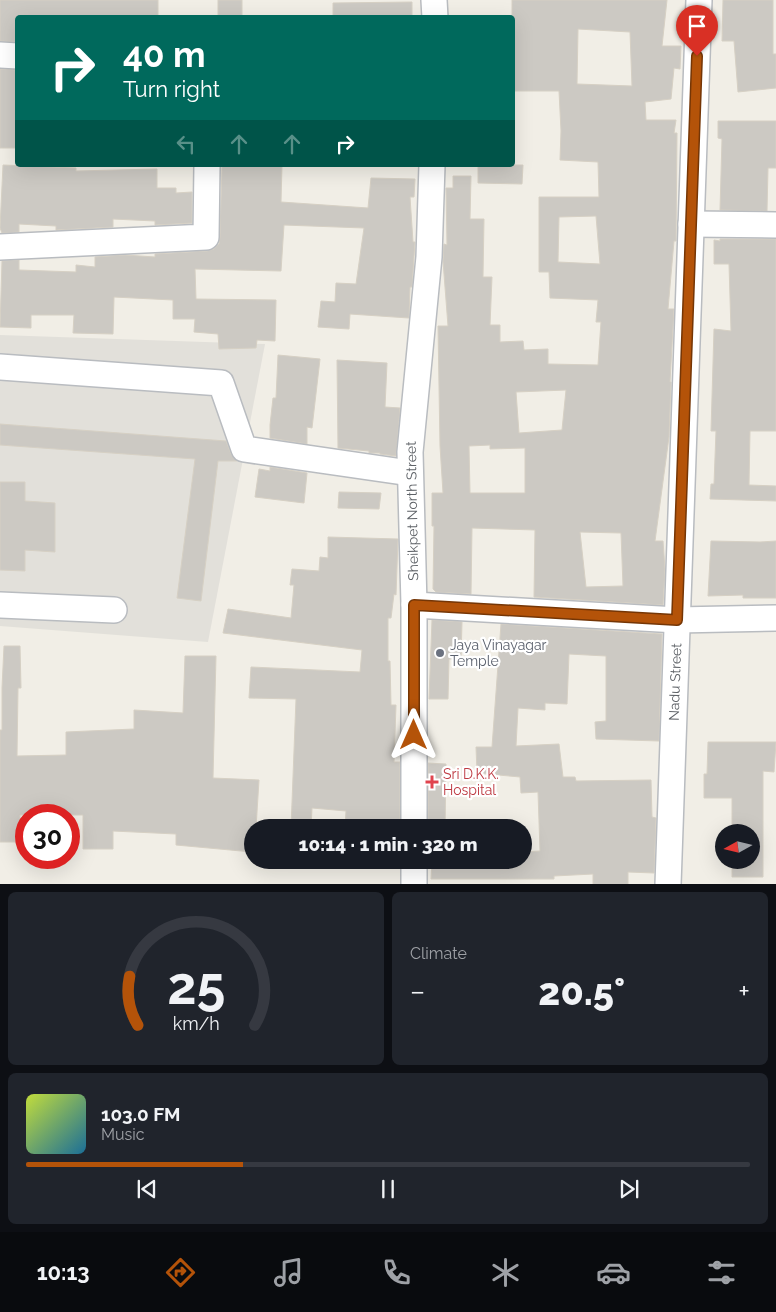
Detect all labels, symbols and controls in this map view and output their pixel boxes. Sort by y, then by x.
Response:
pin [676,5,718,56]
icon: arrive [683,12,711,40]
text: 40 m [123,34,205,75]
icon: right [40,35,105,100]
text: Turn right [123,76,220,102]
icon: left [172,130,200,158]
icon: ahead [225,130,253,158]
icon: ahead [278,130,306,158]
icon: right [331,130,359,158]
street label: Sheikpet North Street [403,441,421,581]
place label: Jaya Vinayagar Temple [450,637,547,669]
street label: Nadu Street [666,643,684,721]
marker: Jaya Vinayagar Temple [434,647,446,659]
position arrow [387,708,439,760]
place label: Sri D.K.K. Hospital [443,766,499,798]
marker: Sri D.K.K. Hospital [425,775,439,789]
speed limit sign: 30 [15,804,80,869]
north arrow [715,824,760,869]
map controls [715,824,760,869]
text: 10:14 · 1 min · 320 m [299,833,477,855]
text: Climate [410,944,467,963]
text: 25 [167,955,225,1016]
text: 20.5° [538,969,625,1014]
text: − [410,975,425,1008]
text: + [738,975,750,1008]
text: km/h [172,1013,220,1034]
text: 103.0 FM [101,1103,181,1125]
text: Music [101,1125,145,1144]
icon: previous [133,1175,161,1203]
icon: pause [374,1175,402,1203]
icon: next [615,1175,643,1203]
icon: directions [163,1255,198,1290]
icon: music [271,1255,306,1290]
icon: phone [379,1255,414,1290]
icon: climate [488,1255,523,1290]
icon: car [596,1255,631,1290]
icon: filters [704,1255,739,1290]
text: 10:13 [37,1259,90,1285]

